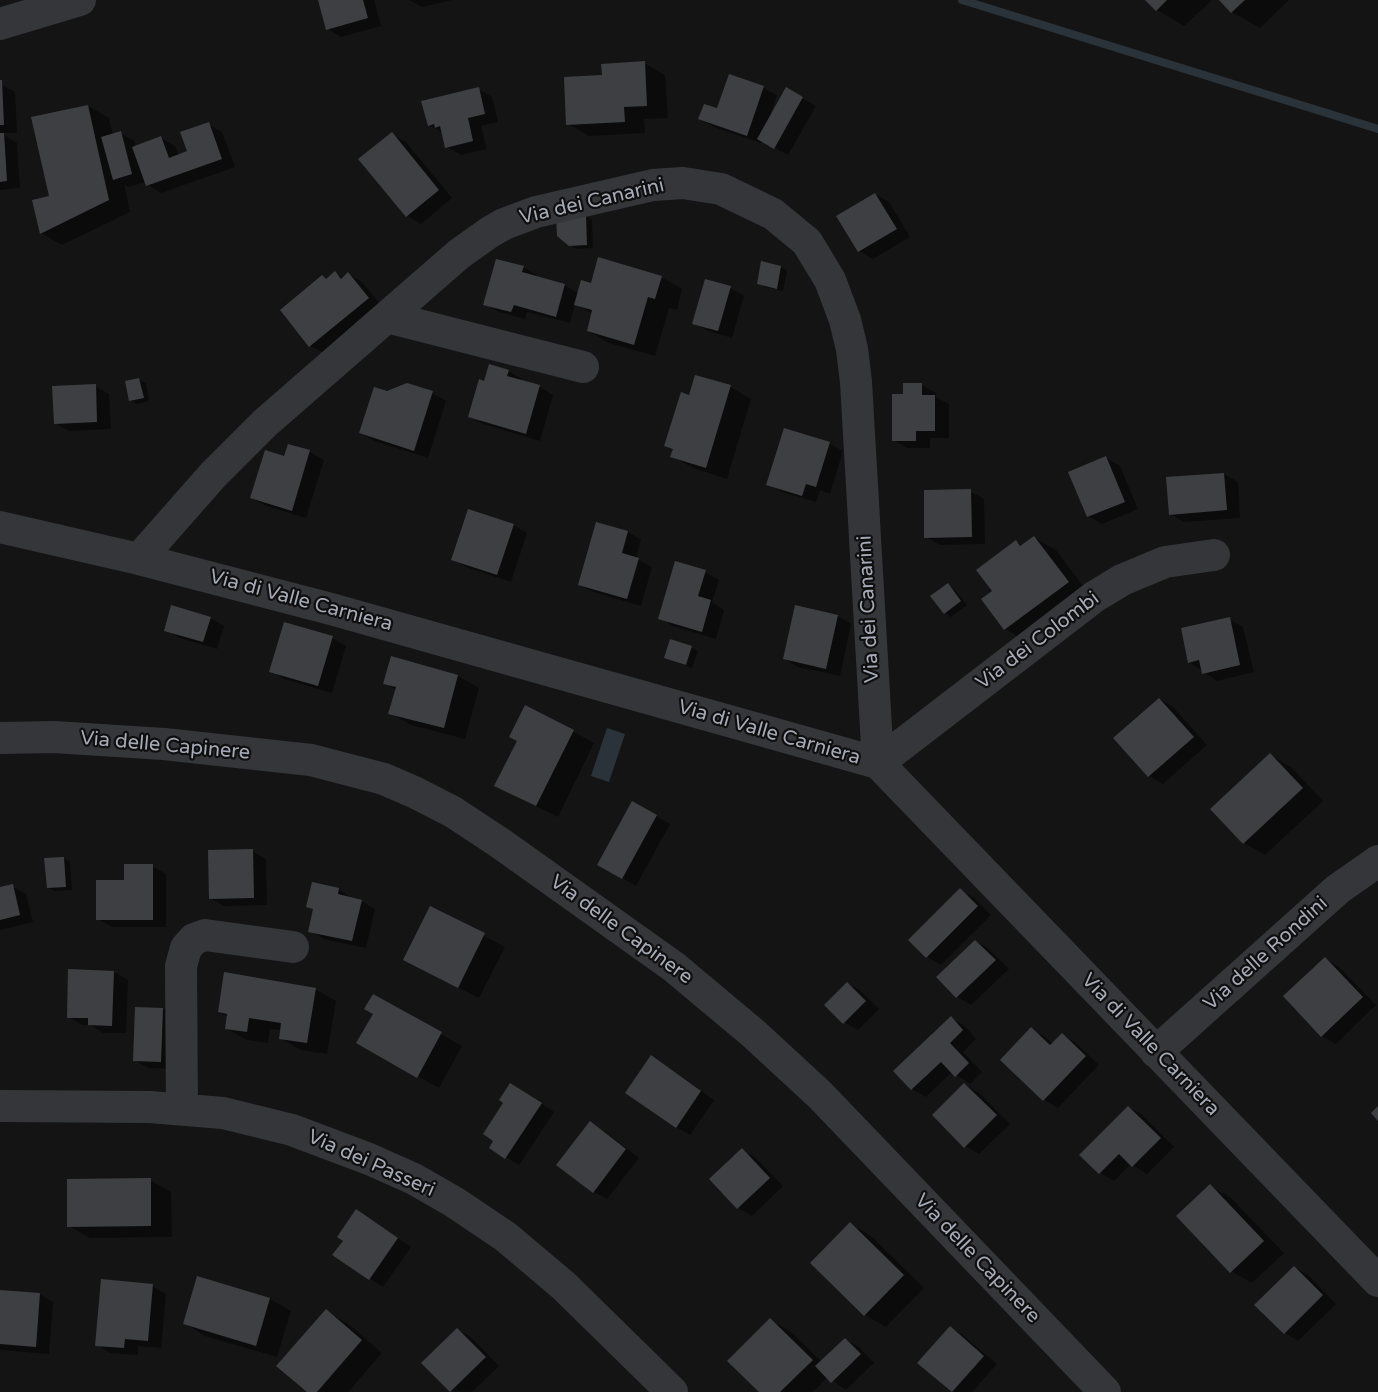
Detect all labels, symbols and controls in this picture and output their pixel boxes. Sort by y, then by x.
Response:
street label: Via dei Canarini [517,174,667,230]
street label: Via dei Canarini [853,535,885,683]
street label: Via di Valle Carniera [207,565,395,637]
street label: Via dei Colombi [972,587,1104,695]
street label: Via di Valle Carniera [675,695,863,771]
street label: Via delle Capinere [79,727,251,765]
street label: Via delle Capinere [545,870,697,990]
street label: Via delle Rondini [1199,892,1333,1016]
street label: Via di Valle Carniera [1076,969,1224,1121]
street label: Via dei Passeri [304,1125,438,1203]
street label: Via delle Capinere [909,1189,1045,1329]

